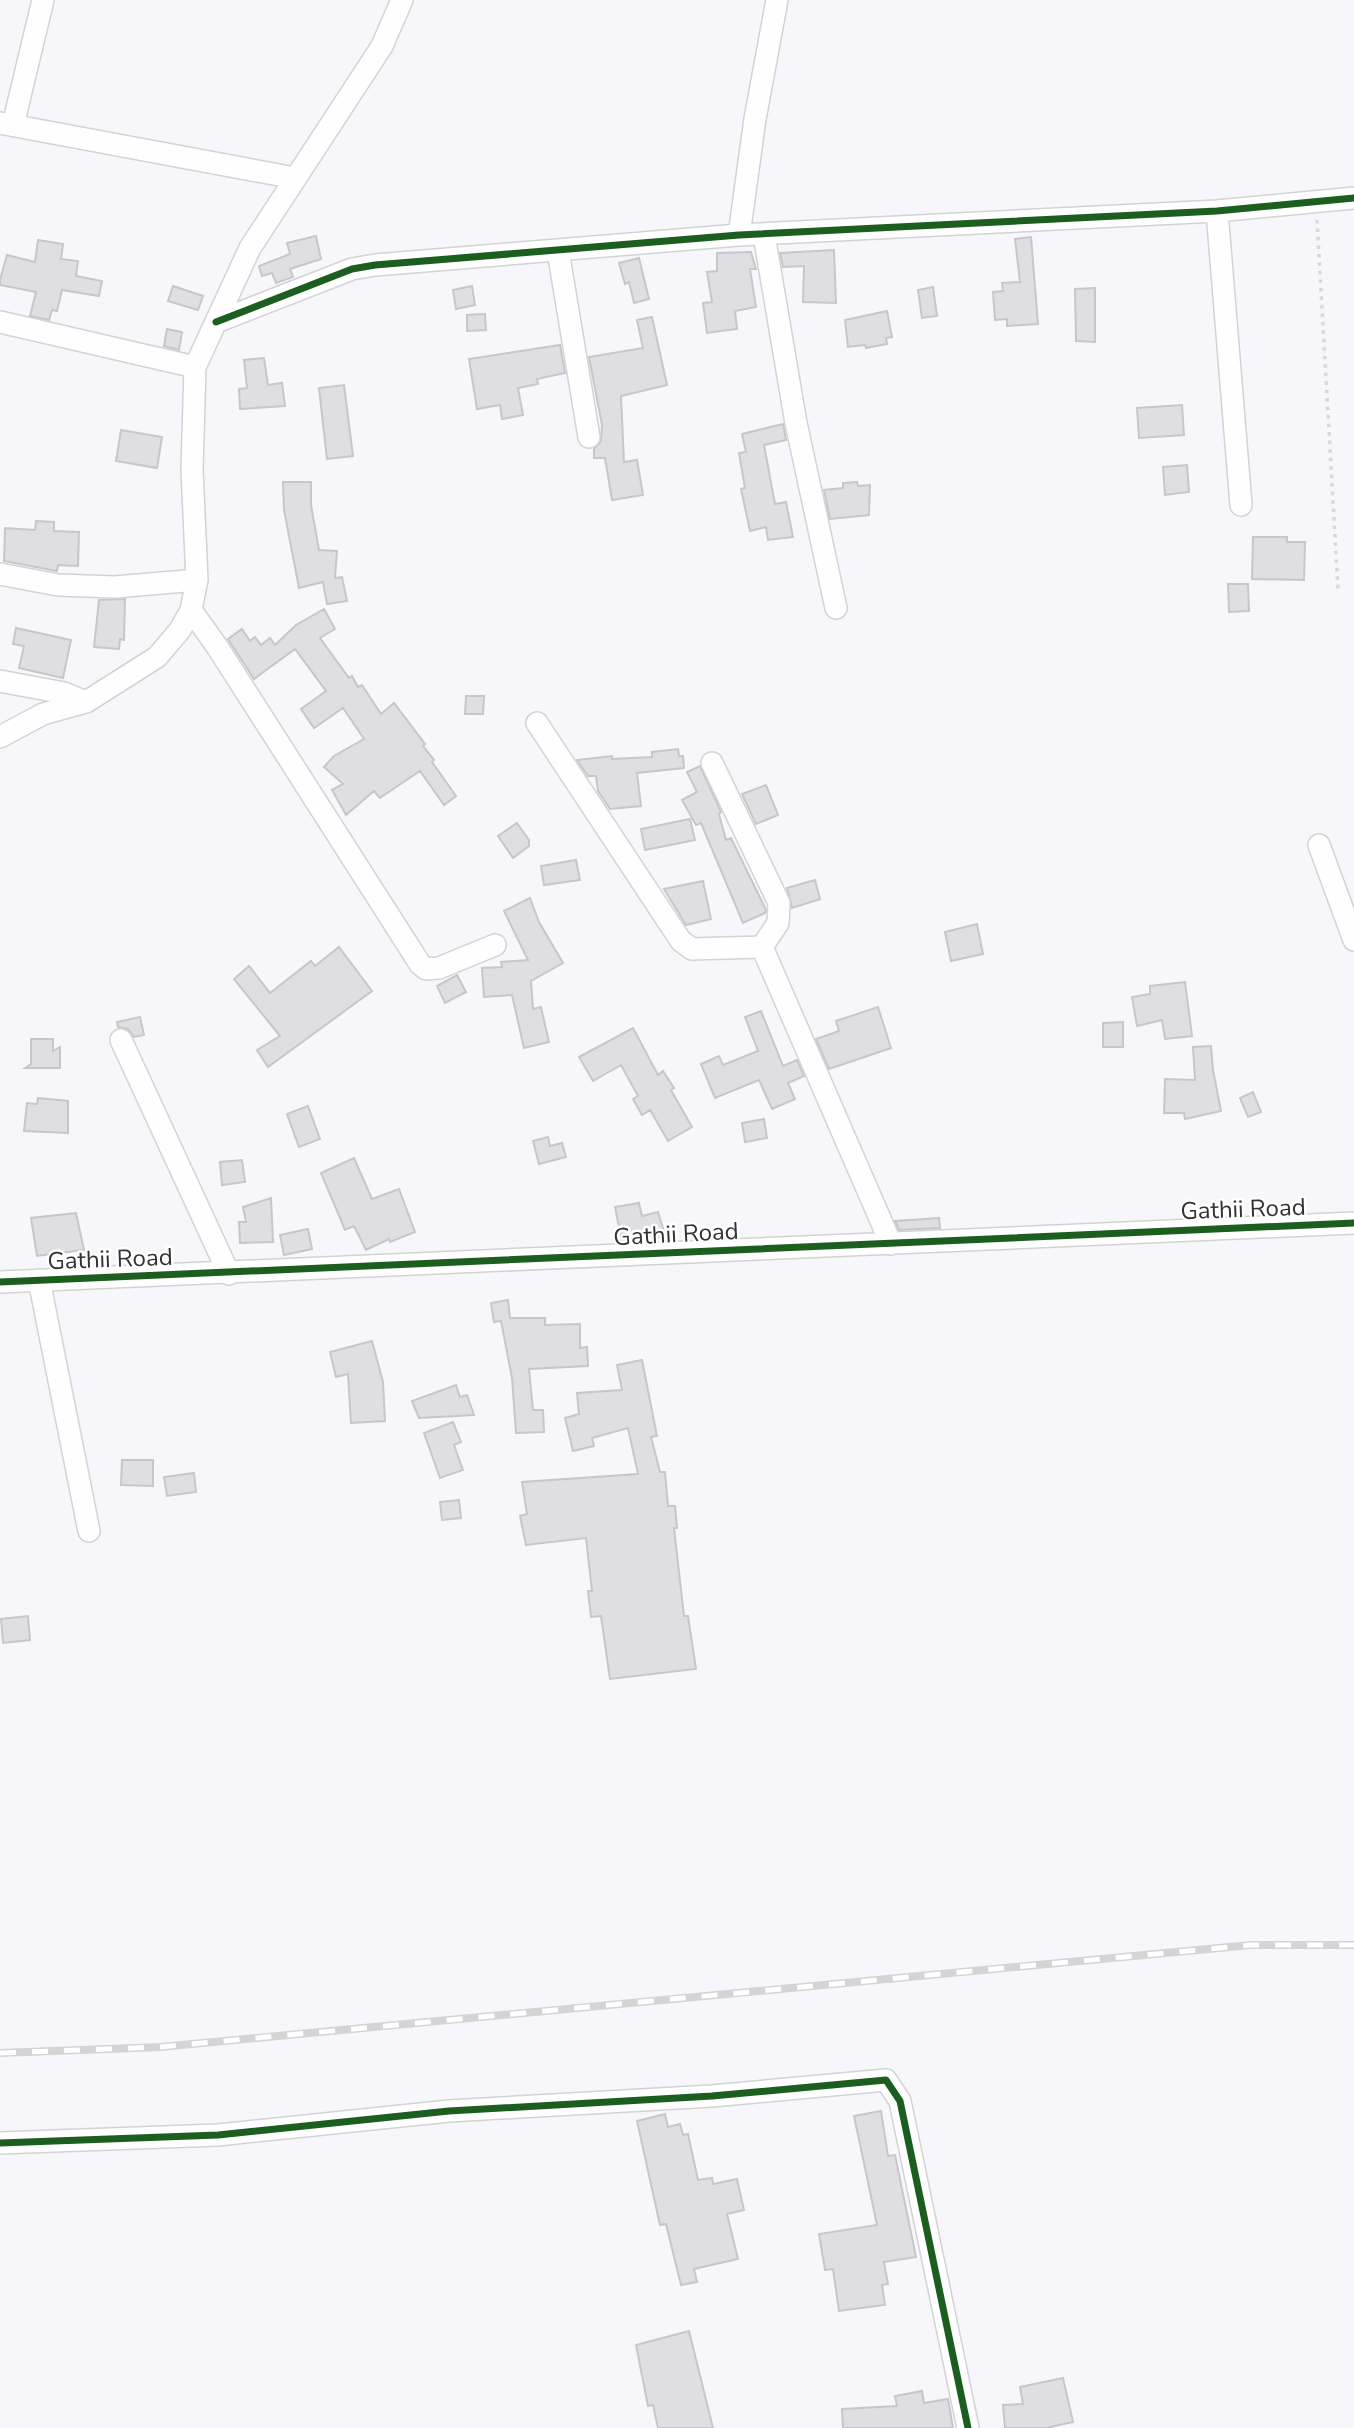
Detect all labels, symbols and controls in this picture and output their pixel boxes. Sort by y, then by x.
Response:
street label: Gathii Road [1180,1191,1306,1227]
street label: Gathii Road [613,1215,739,1253]
street label: Gathii Road [47,1241,173,1277]

